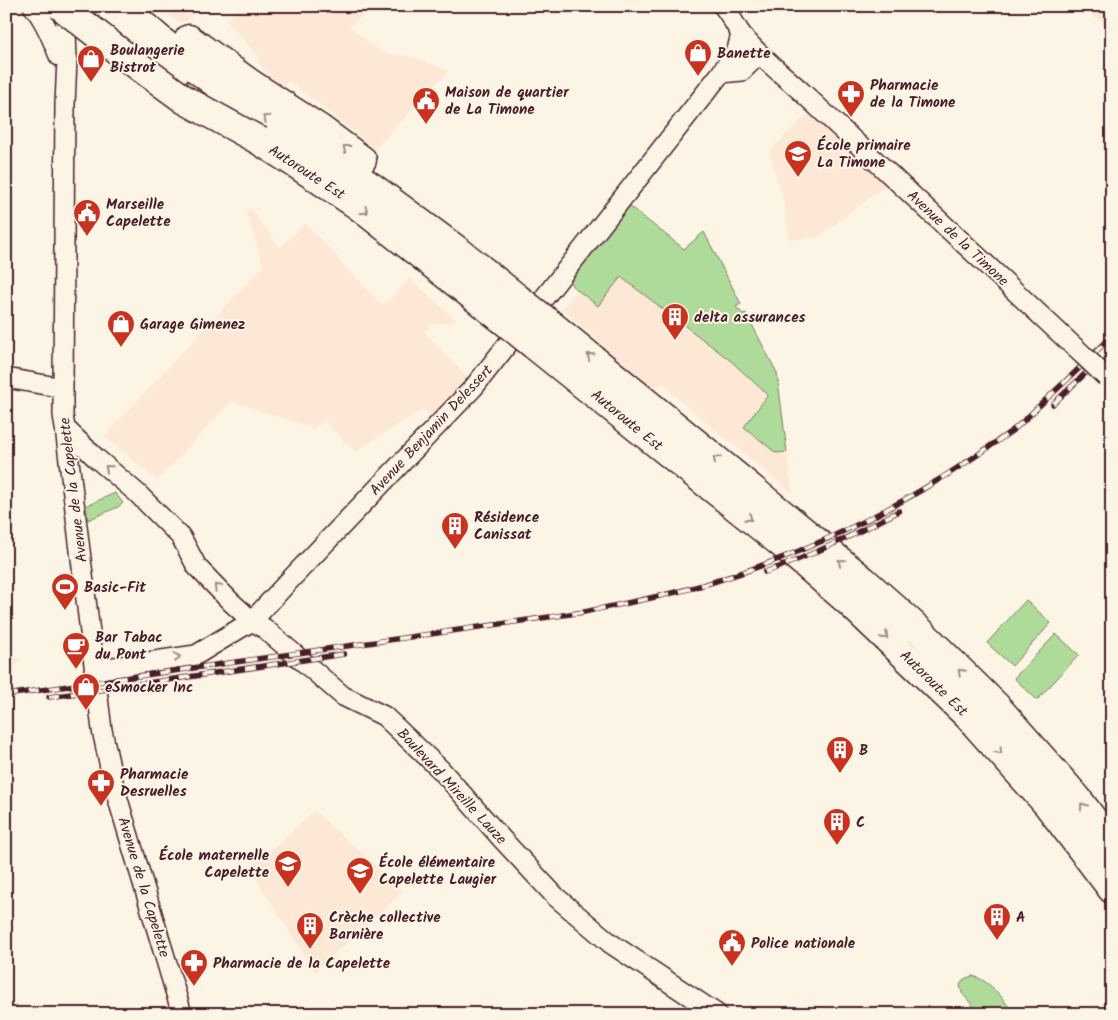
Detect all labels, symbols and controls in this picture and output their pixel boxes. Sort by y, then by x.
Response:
shop icon: Banette [683,38,713,77]
place label: Boulangerie Bistrot [110,39,185,80]
place label: Banette [717,42,771,66]
shop icon: Boulangerie Bistrot [76,44,106,83]
place label: Pharmacie de la Timone [870,74,956,115]
pharmacy icon: Pharmacie de la Timone [836,79,866,118]
place label: Maison de quartier de La Timone [445,81,569,122]
public building icon: Maison de quartier de La Timone [411,86,441,125]
one-way arrow [263,115,272,124]
place label: École primaire La Timone [817,134,911,175]
street label: Autoroute Est [263,139,350,207]
school or university icon: École primaire La Timone [783,139,813,178]
one-way arrow [342,145,352,154]
street label: Avenue de la Timone [901,185,1014,293]
place label: Marseille Capelette [106,193,171,234]
public building icon: Marseille Capelette [72,198,102,237]
one-way arrow [359,205,369,214]
building icon: delta assurances [660,302,690,341]
place label: delta assurances [694,306,806,330]
shop icon: Garage Gimenez [106,309,136,348]
place label: Garage Gimenez [140,313,245,337]
one-way arrow [587,354,596,362]
street label: Avenue Benjamin Delessert [364,359,499,502]
street label: Autoroute Est [585,384,668,458]
street label: Avenue de la Capelette [53,416,95,564]
one-way arrow [713,457,722,465]
one-way arrow [105,466,114,474]
place label: Résidence Canissat [474,506,540,547]
building icon: Résidence Canissat [440,511,470,550]
one-way arrow [743,512,752,520]
one-way arrow [838,559,847,568]
sports icon: Basic-Fit [50,572,80,611]
place label: Basic-Fit [84,576,146,600]
one-way arrow [214,584,223,593]
place label: Bar Tabac du Pont [95,626,163,667]
one-way arrow [879,630,888,639]
cafe icon: Bar Tabac du Pont [61,631,91,670]
street label: Autoroute Est [894,645,973,723]
one-way arrow [173,653,182,663]
one-way arrow [958,668,967,677]
shop icon: eSmocker Inc [71,672,101,711]
place label: eSmocker Inc [105,676,193,700]
street label: Boulevard Mireille Lauze [391,723,512,851]
building icon: B [825,735,855,774]
place label: B [859,739,868,763]
one-way arrow [993,745,1002,754]
place label: Pharmacie Desruelles [120,763,189,804]
pharmacy icon: Pharmacie Desruelles [86,768,116,807]
one-way arrow [1080,802,1089,812]
building icon: C [822,807,852,846]
place label: C [856,811,865,835]
street label: Avenue de la Capelette [110,814,176,961]
place label: École maternelle Capelette [159,844,270,885]
school or university icon: École maternelle Capelette [273,849,303,888]
place label: École élémentaire Capelette Laugier [379,851,497,892]
school or university icon: École élémentaire Capelette Laugier [345,856,375,895]
building icon: A [982,902,1012,941]
place label: Crèche collective Barnière [329,906,441,947]
place label: A [1016,906,1025,930]
building icon: Crèche collective Barnière [295,911,325,950]
public building icon: Police nationale [717,928,747,967]
place label: Police nationale [751,932,856,956]
pharmacy icon: Pharmacie de la Capelette [179,948,209,987]
place label: Pharmacie de la Capelette [213,952,391,976]

